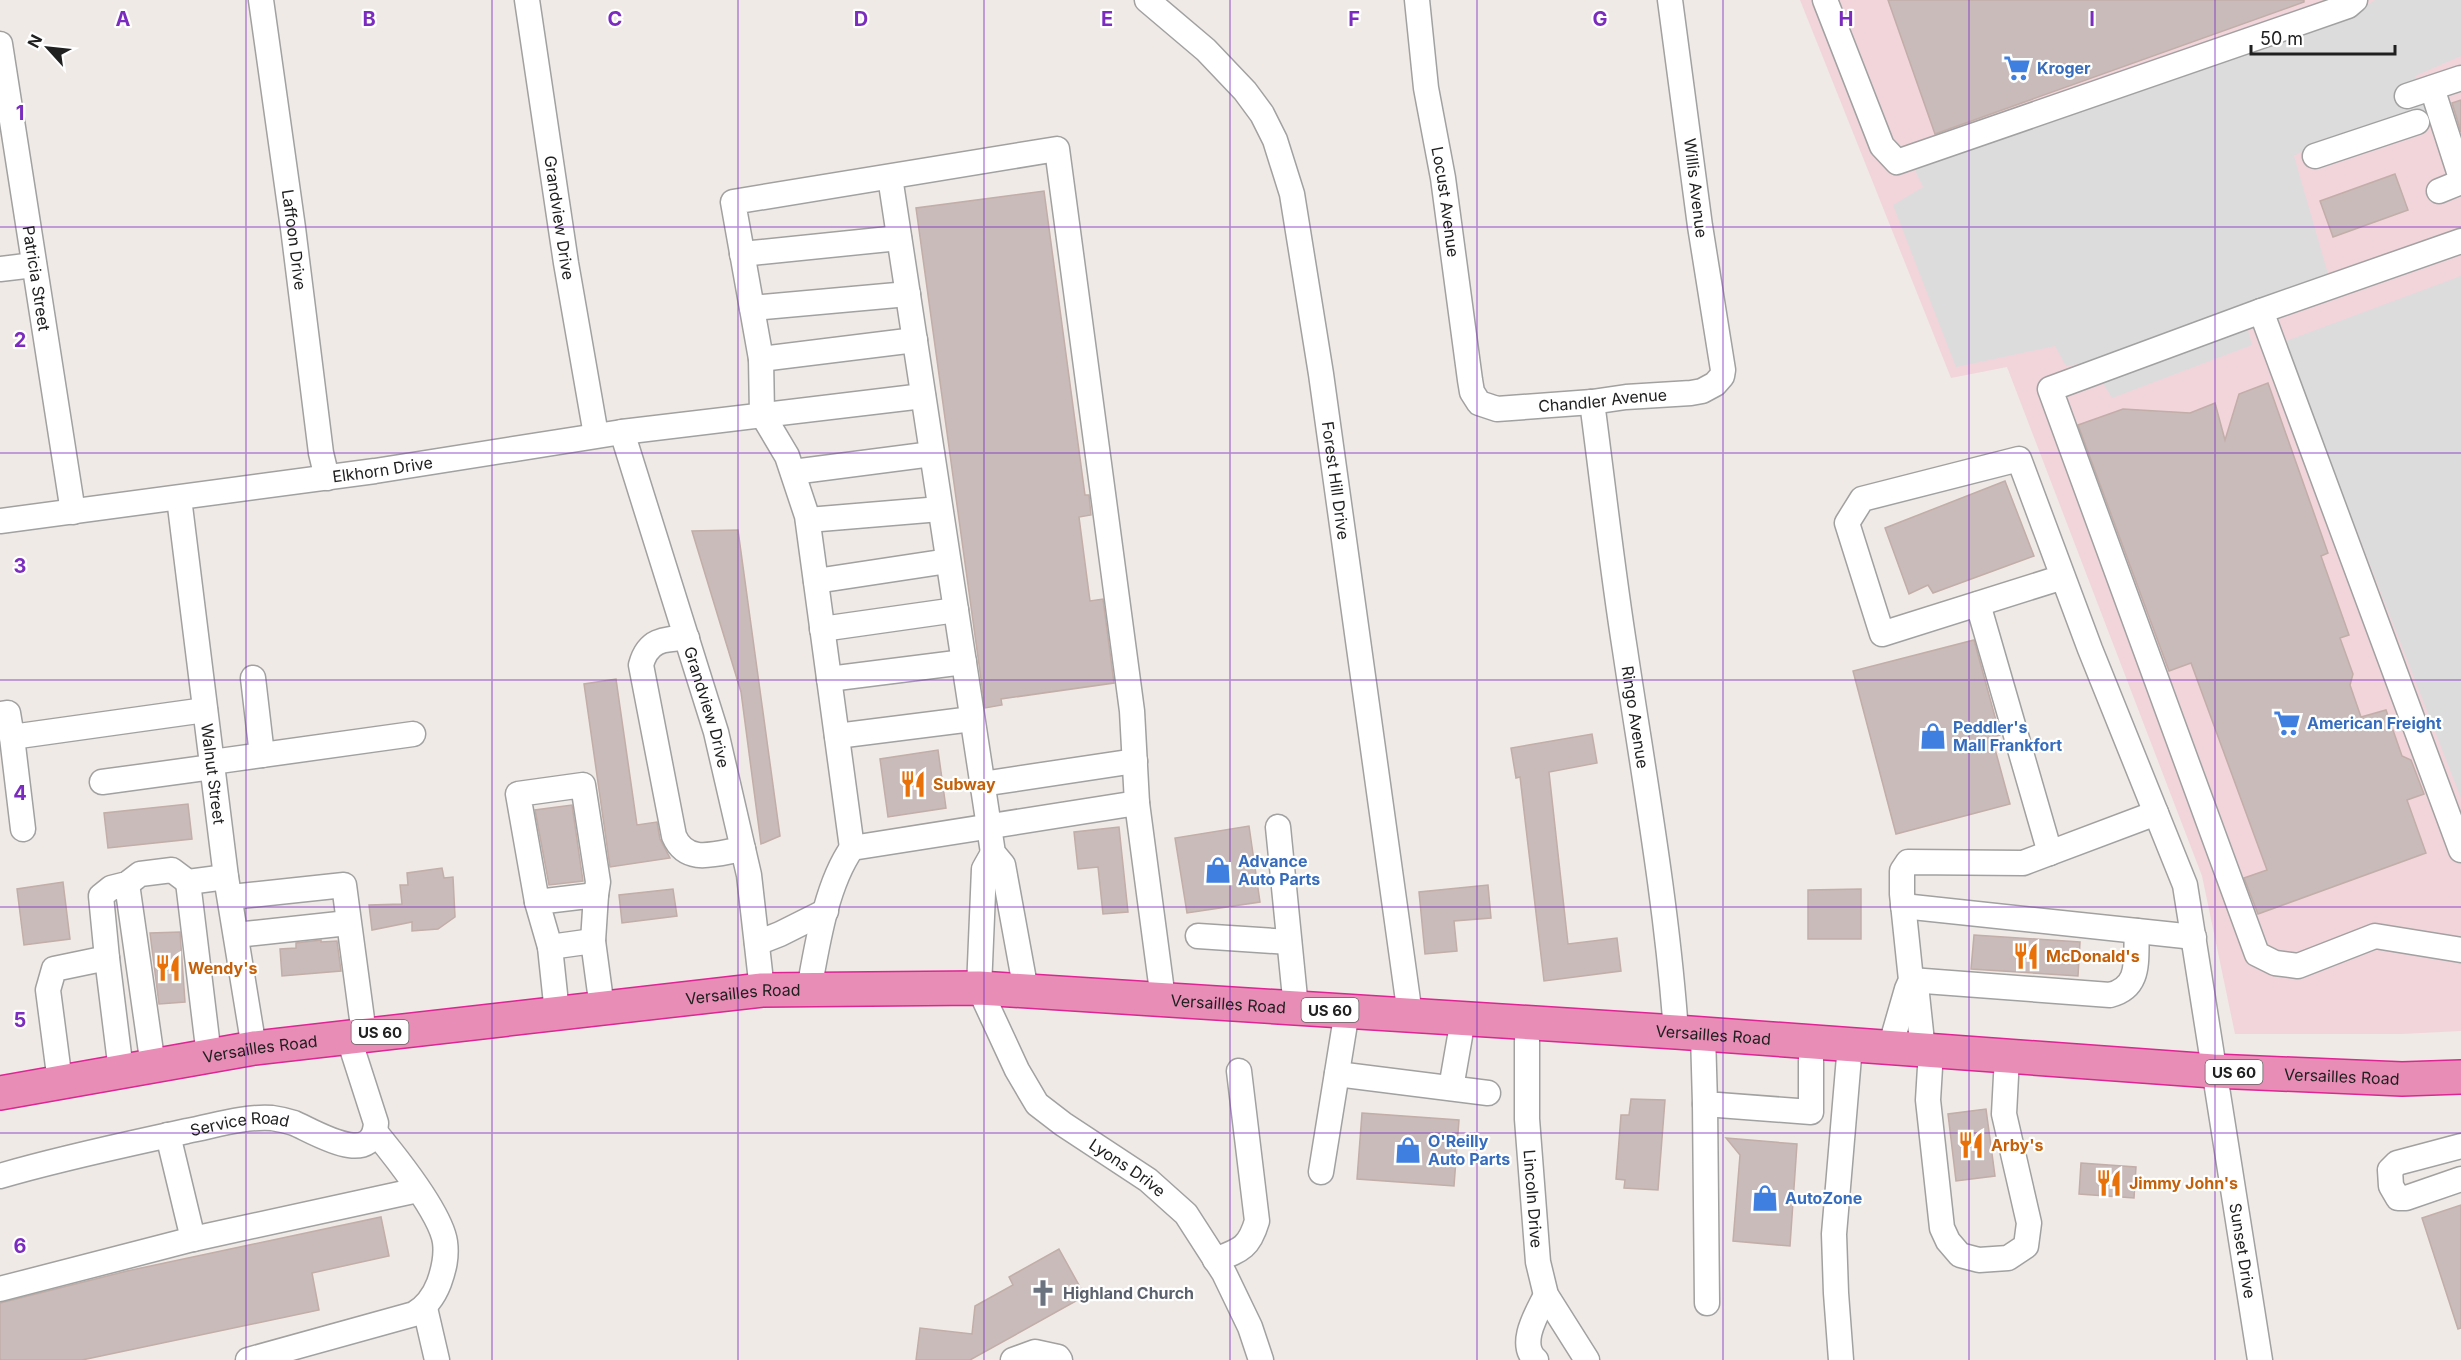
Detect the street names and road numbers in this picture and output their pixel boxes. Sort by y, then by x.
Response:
street label: Willis Avenue [1680,137,1712,239]
street label: Locust Avenue [1427,145,1463,258]
street label: Grandview Drive [540,154,579,281]
street label: Laffoon Drive [278,188,311,291]
street label: Patricia Street [18,224,55,332]
street label: Chandler Avenue [1537,384,1668,416]
street label: Forest Hill Drive [1318,420,1354,541]
street label: Elkhorn Drive [331,452,434,487]
street label: Grandview Drive [680,644,734,770]
street label: Ringo Avenue [1617,664,1653,770]
street label: Walnut Street [197,722,229,826]
street label: Versailles Road [684,980,801,1009]
street label: Versailles Road [1170,990,1287,1017]
road number: US 60 [1302,998,1358,1022]
road number: US 60 [352,1020,409,1044]
street label: Versailles Road [1655,1021,1772,1049]
street label: Versailles Road [201,1031,319,1067]
road number: US 60 [2206,1060,2262,1084]
street label: Versailles Road [2284,1064,2400,1089]
street label: Service Road [188,1108,291,1140]
street label: Lyons Drive [1086,1134,1170,1201]
street label: Lincoln Drive [1519,1149,1547,1249]
street label: Sunset Drive [2225,1202,2260,1300]

